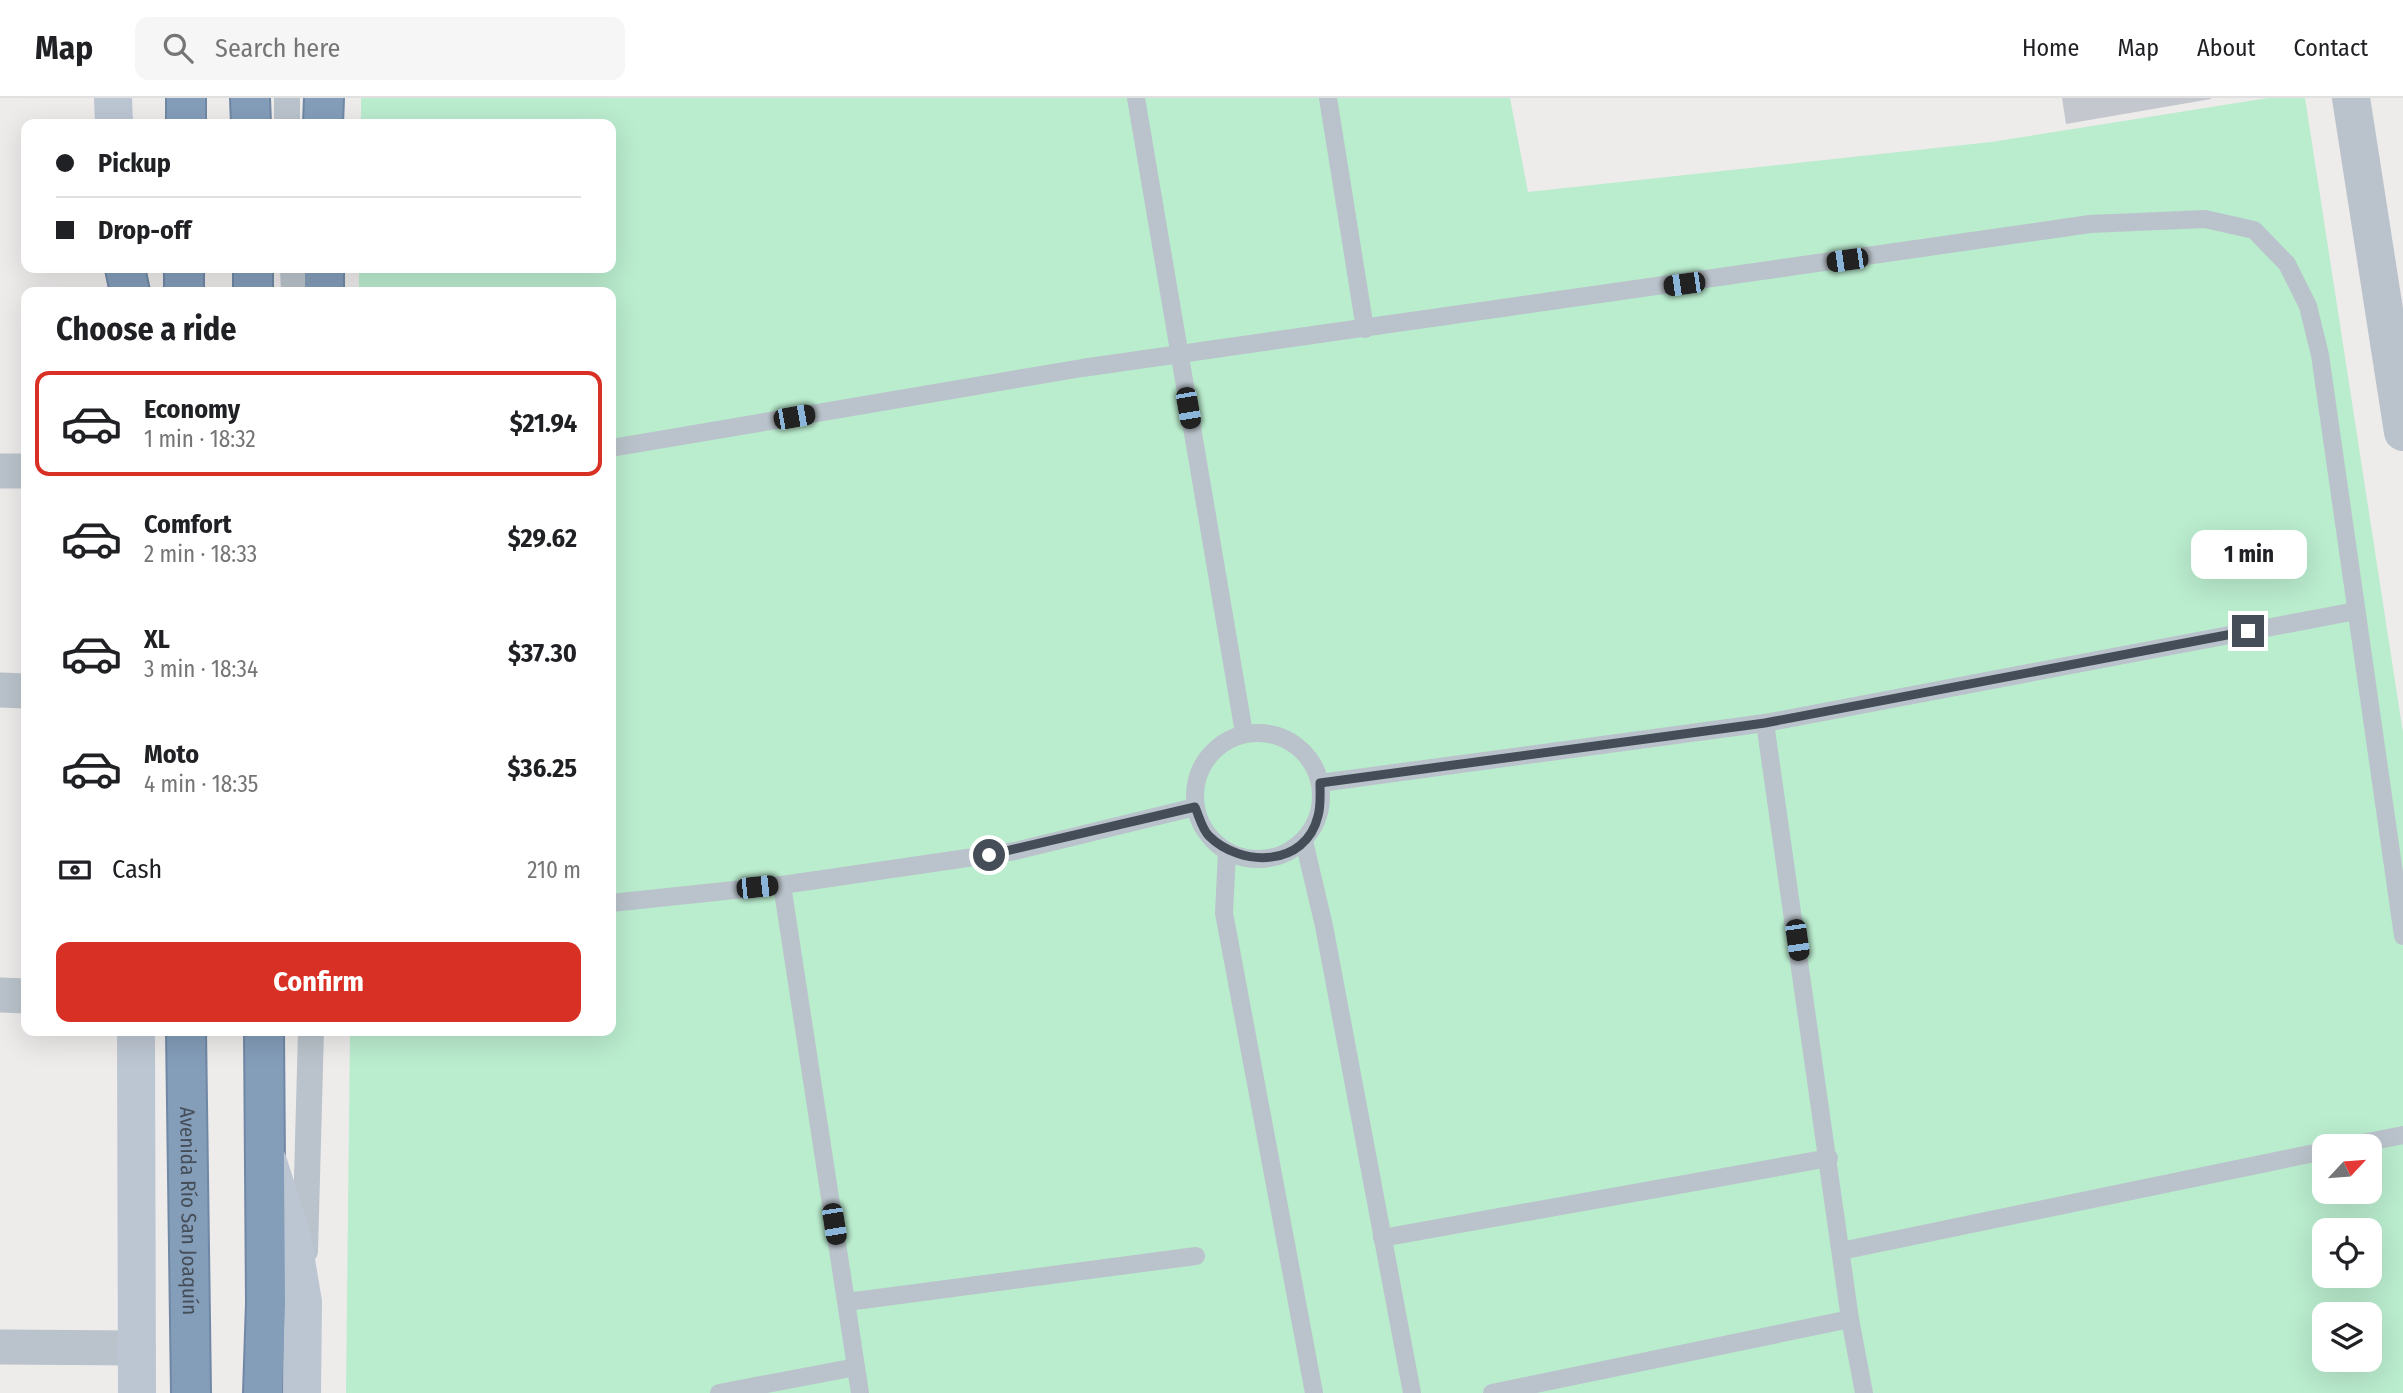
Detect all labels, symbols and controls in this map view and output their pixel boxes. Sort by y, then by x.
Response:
search box [135,17,625,80]
text: Map [35,28,93,68]
icon: search [159,29,197,67]
text: Search here [215,33,340,64]
text: Home [2022,34,2079,62]
text: Map [2117,34,2159,62]
text: About [2197,34,2255,62]
text: Contact [2293,34,2368,62]
text: Pickup [98,148,171,179]
text: Drop-off [98,215,191,246]
car [1825,247,1870,273]
car [1662,271,1707,297]
text: Choose a ride [56,310,237,348]
car [1175,385,1202,431]
icon: car [60,392,123,455]
text: Economy [144,394,240,425]
car [772,403,817,431]
text: $21.94 [510,408,577,439]
text: 1 min · 18:32 [144,425,256,453]
icon: car [60,507,123,570]
text: Comfort [144,509,232,540]
text: $29.62 [508,523,577,554]
callout: 1 min [2190,530,2306,578]
text: 2 min · 18:33 [144,540,257,568]
text: 1 min [2224,540,2274,568]
route end [2232,615,2264,647]
icon: car [60,622,123,685]
text: XL [144,624,170,655]
text: $37.30 [508,638,577,669]
text: 3 min · 18:34 [144,655,258,683]
icon: car [60,737,123,800]
text: Moto [144,739,199,770]
text: $36.25 [507,753,577,784]
text: 4 min · 18:35 [144,770,258,798]
route start [973,839,1005,871]
icon: cash [56,851,94,889]
text: Cash [112,854,162,885]
text: 210 m [527,856,581,884]
car [736,874,779,900]
car [1784,918,1811,962]
button: Confirm [56,942,581,1022]
street label: Avenida Río San Joaquín [174,1107,203,1315]
north arrow [2312,1134,2382,1204]
map controls [2312,1134,2382,1372]
car [821,1202,848,1246]
button: locate [2312,1218,2382,1288]
button: layers [2312,1302,2382,1372]

